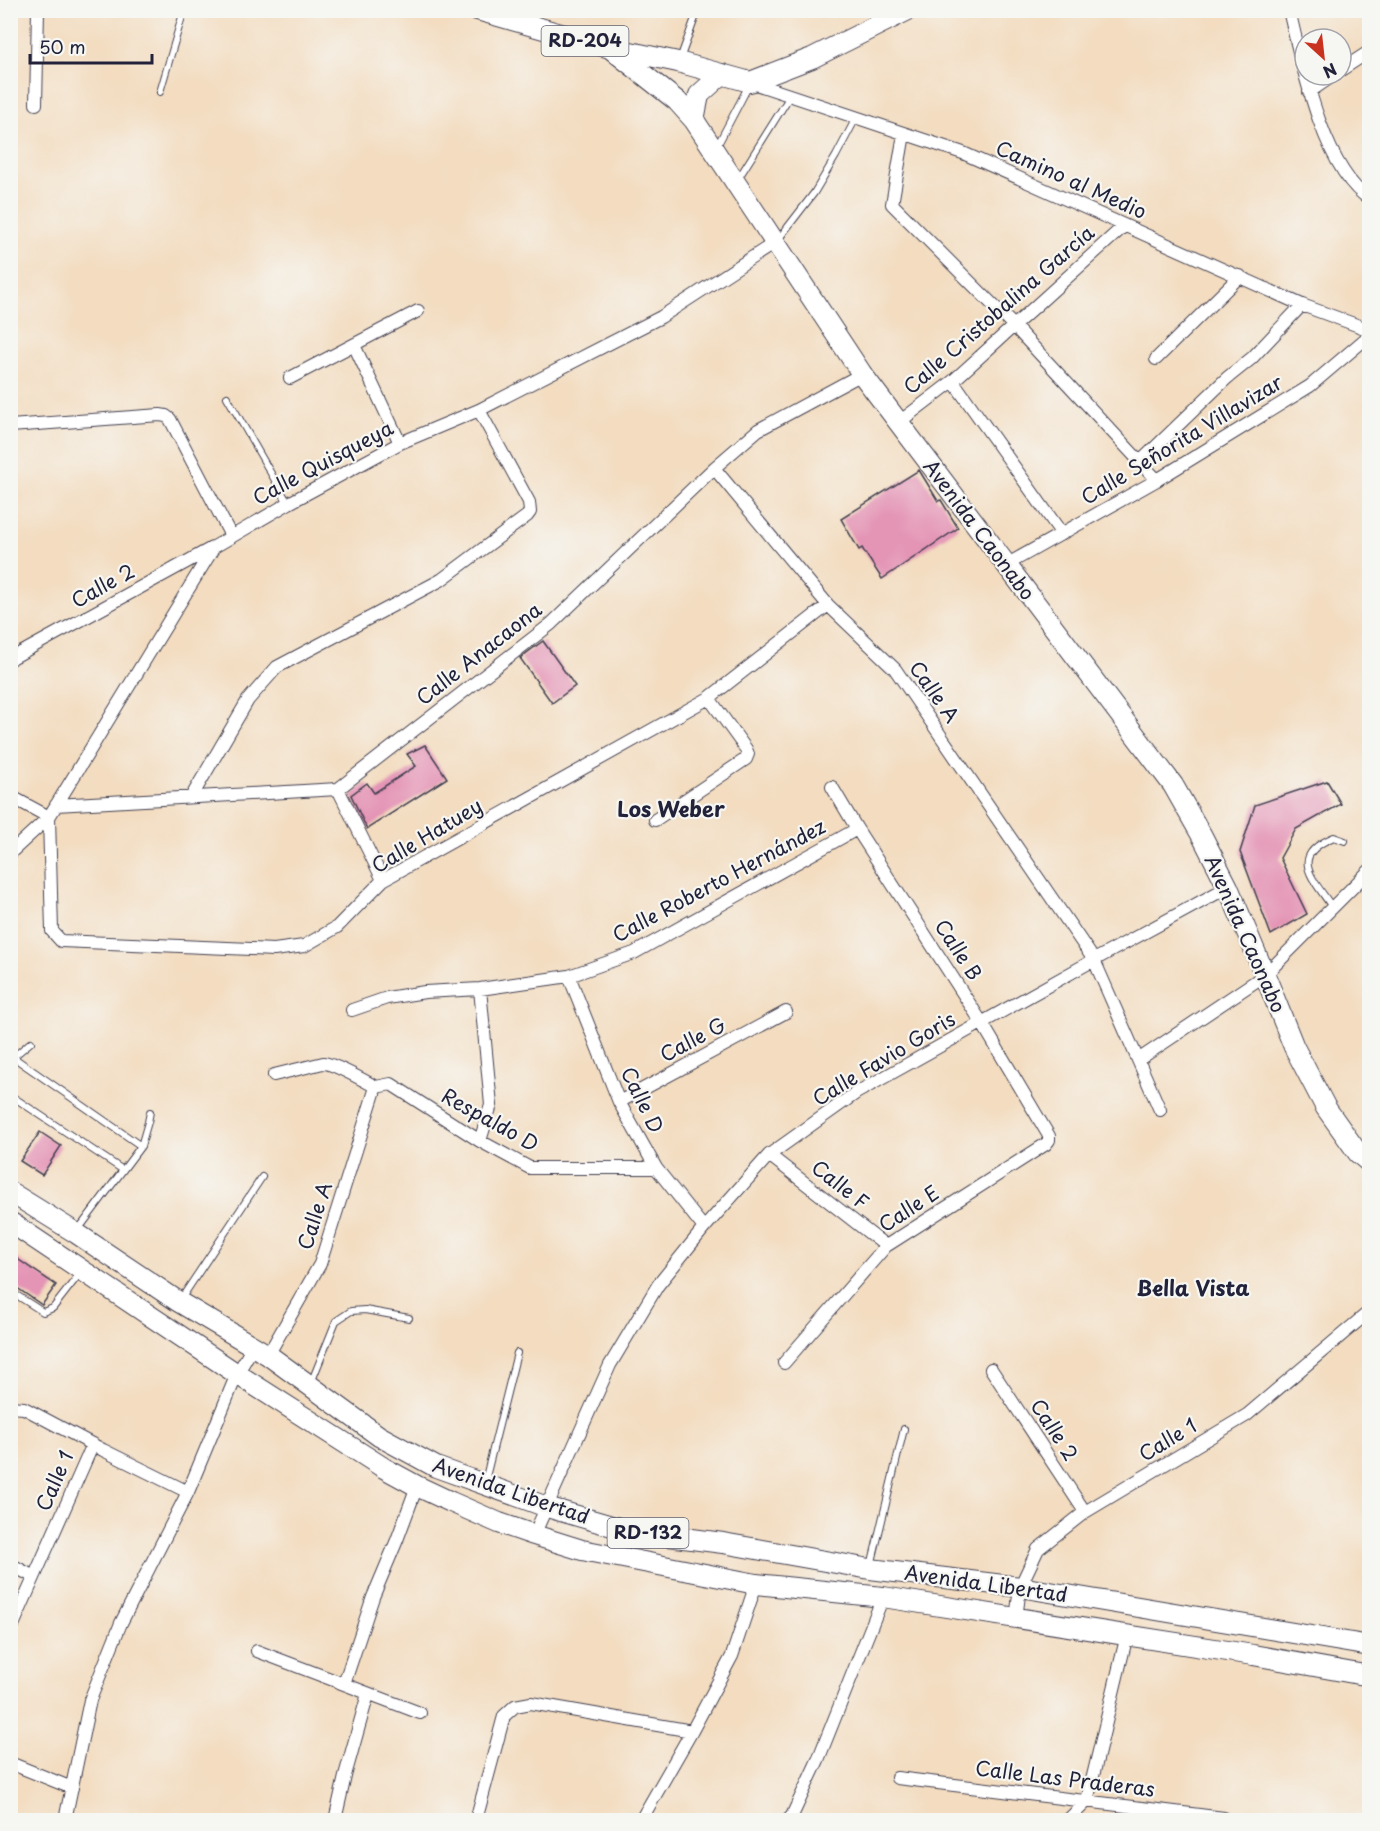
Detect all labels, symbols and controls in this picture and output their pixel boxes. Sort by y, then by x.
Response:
road number: RD-204 [542,26,628,56]
scale bar [30,27,152,65]
north arrow [1293,27,1353,87]
text: 50 m [39,33,86,60]
text: N [1319,58,1341,85]
street label: Camino al Medio [991,132,1152,226]
street label: Calle Cristobalina García [896,217,1101,401]
street label: Calle Señorita Villavizar [1075,367,1289,511]
street label: Calle Quisqueya [247,412,399,512]
street label: Avenida Caonabo [917,453,1043,606]
street label: Calle 2 [65,555,140,615]
street label: Calle Anacaona [409,594,548,712]
street label: Calle A [903,654,967,729]
street label: Calle Hatuey [365,790,488,880]
district label: Los Weber [617,792,725,824]
street label: Calle Roberto Hernández [607,811,830,949]
street label: Avenida Caonabo [1198,850,1294,1017]
street label: Calle B [928,913,990,986]
street label: Calle Favio Goris [806,1004,961,1113]
street label: Calle G [654,1009,731,1069]
street label: Calle D [614,1061,672,1138]
street label: Respaldo D [436,1080,545,1158]
street label: Calle F [805,1152,876,1216]
street label: Calle E [872,1177,945,1239]
street label: Calle A [289,1178,339,1253]
district label: Bella Vista [1136,1271,1250,1303]
street label: Calle 2 [1024,1393,1086,1466]
street label: Calle 1 [1133,1410,1202,1468]
street label: Calle 1 [28,1446,81,1516]
street label: Avenida Libertad [429,1449,594,1531]
road number: RD-132 [608,1518,688,1548]
street label: Avenida Libertad [903,1557,1069,1609]
street label: Calle Las Praderas [974,1752,1157,1804]

